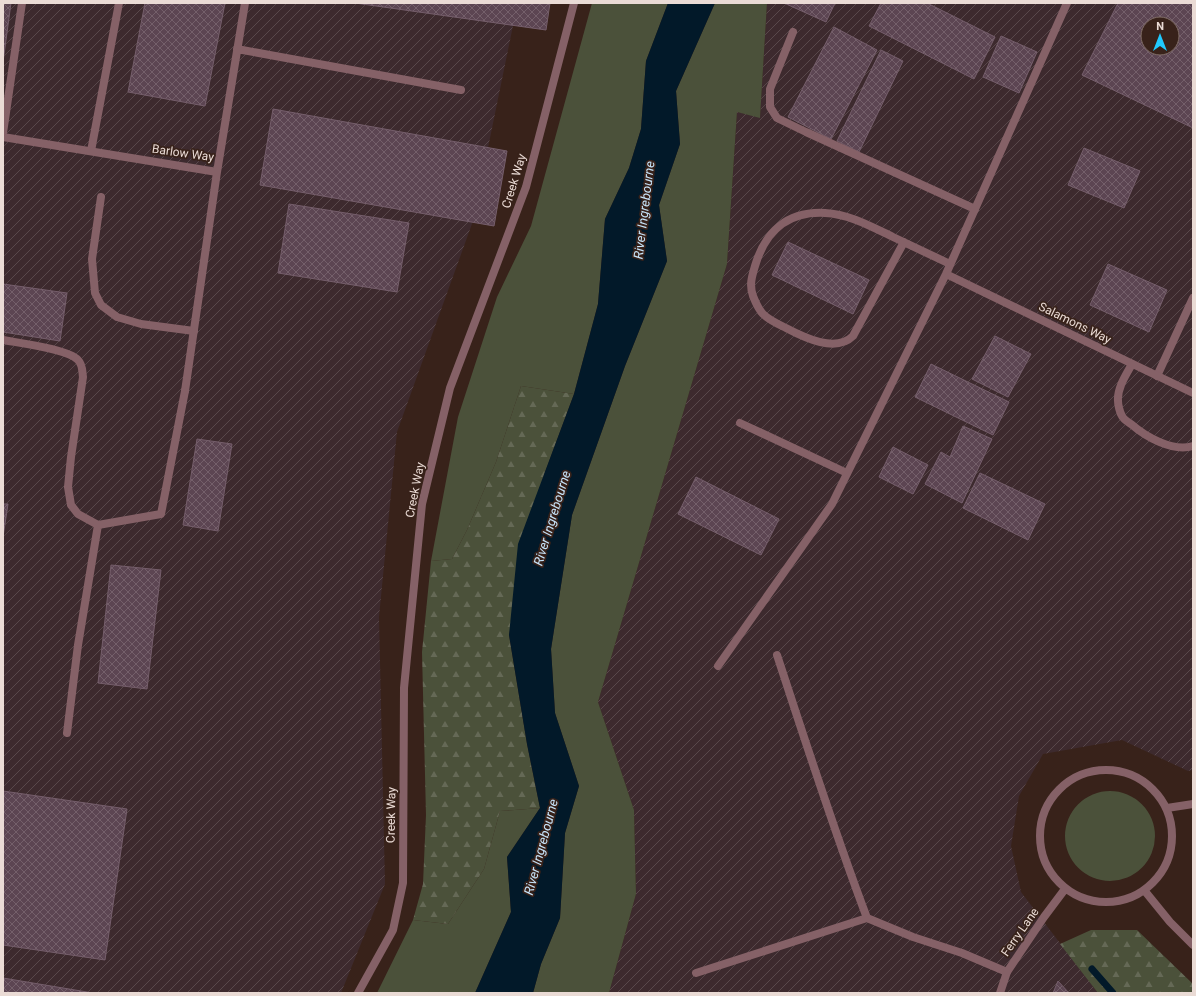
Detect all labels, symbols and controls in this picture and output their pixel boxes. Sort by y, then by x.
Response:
north arrow [1140,16,1180,56]
text: N [1156,20,1164,33]
street label: Barlow Way [151,142,215,164]
street label: Creek Way [499,152,529,210]
water label: River Ingrebourne [631,160,657,260]
street label: Salamons Way [1036,299,1114,347]
street label: Creek Way [403,461,427,519]
water label: River Ingrebourne [530,468,574,567]
street label: Creek Way [384,787,398,843]
water label: River Ingrebourne [521,797,561,896]
street label: Ferry Lane [998,905,1042,959]

